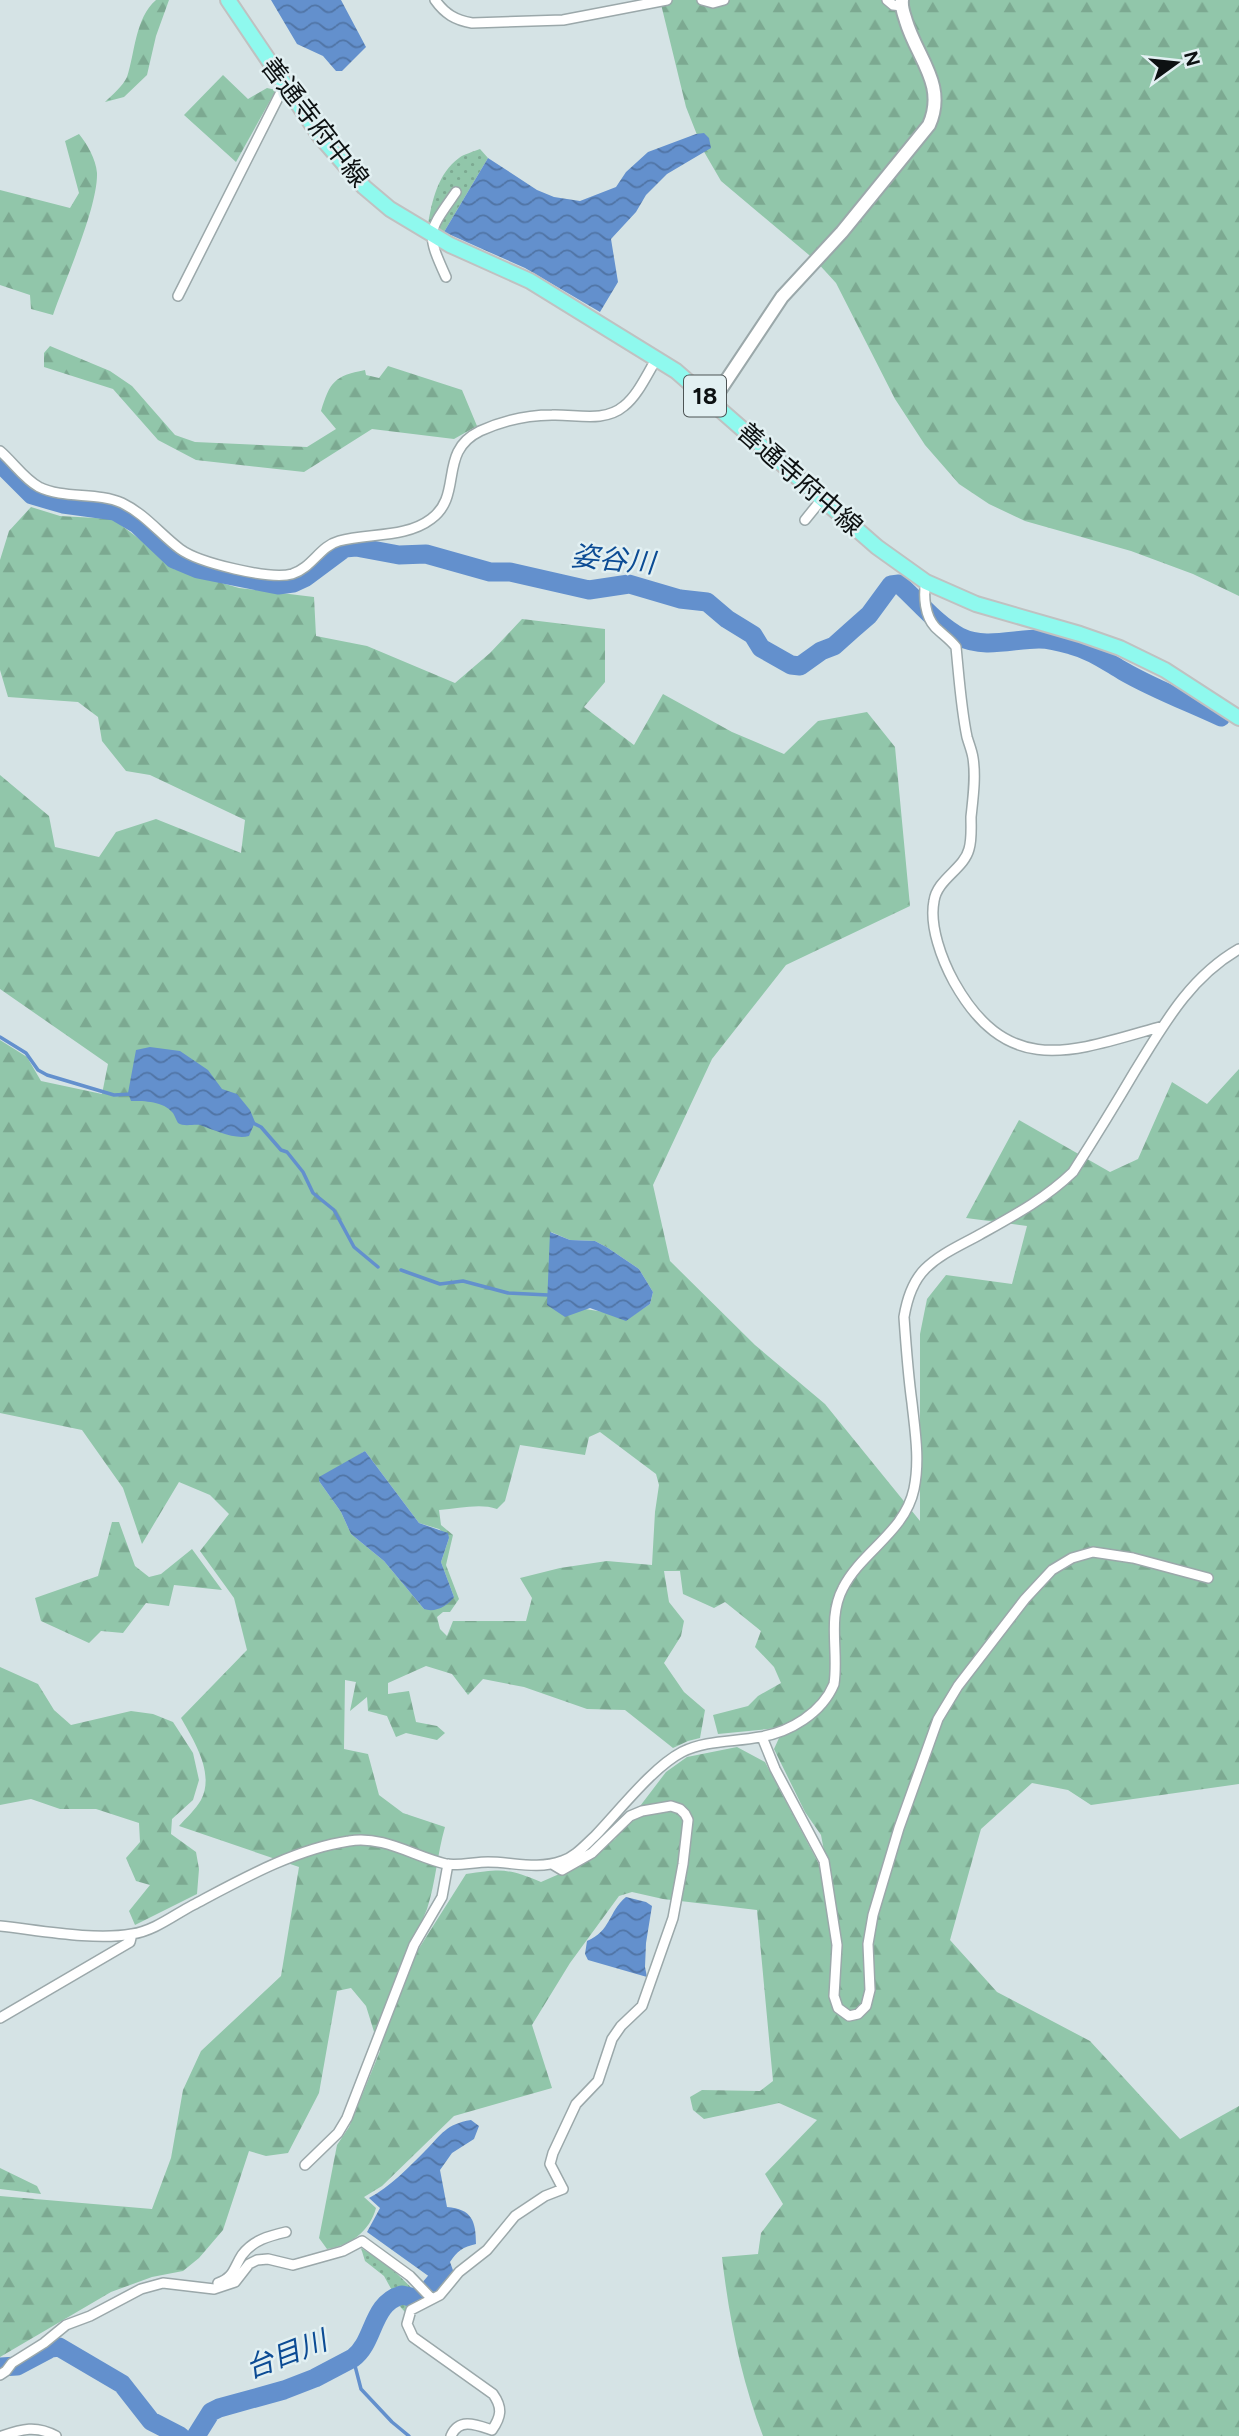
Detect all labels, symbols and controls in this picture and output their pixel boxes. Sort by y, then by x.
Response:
north arrow [1141,28,1211,98]
text: N [1179,49,1205,69]
street label: 善通寺府中線 [254,51,376,193]
road number: 18 [684,376,726,416]
street label: 善通寺府中線 [731,416,869,542]
water label: 姿谷川 [570,538,659,580]
water label: 台目川 [241,2322,334,2385]

